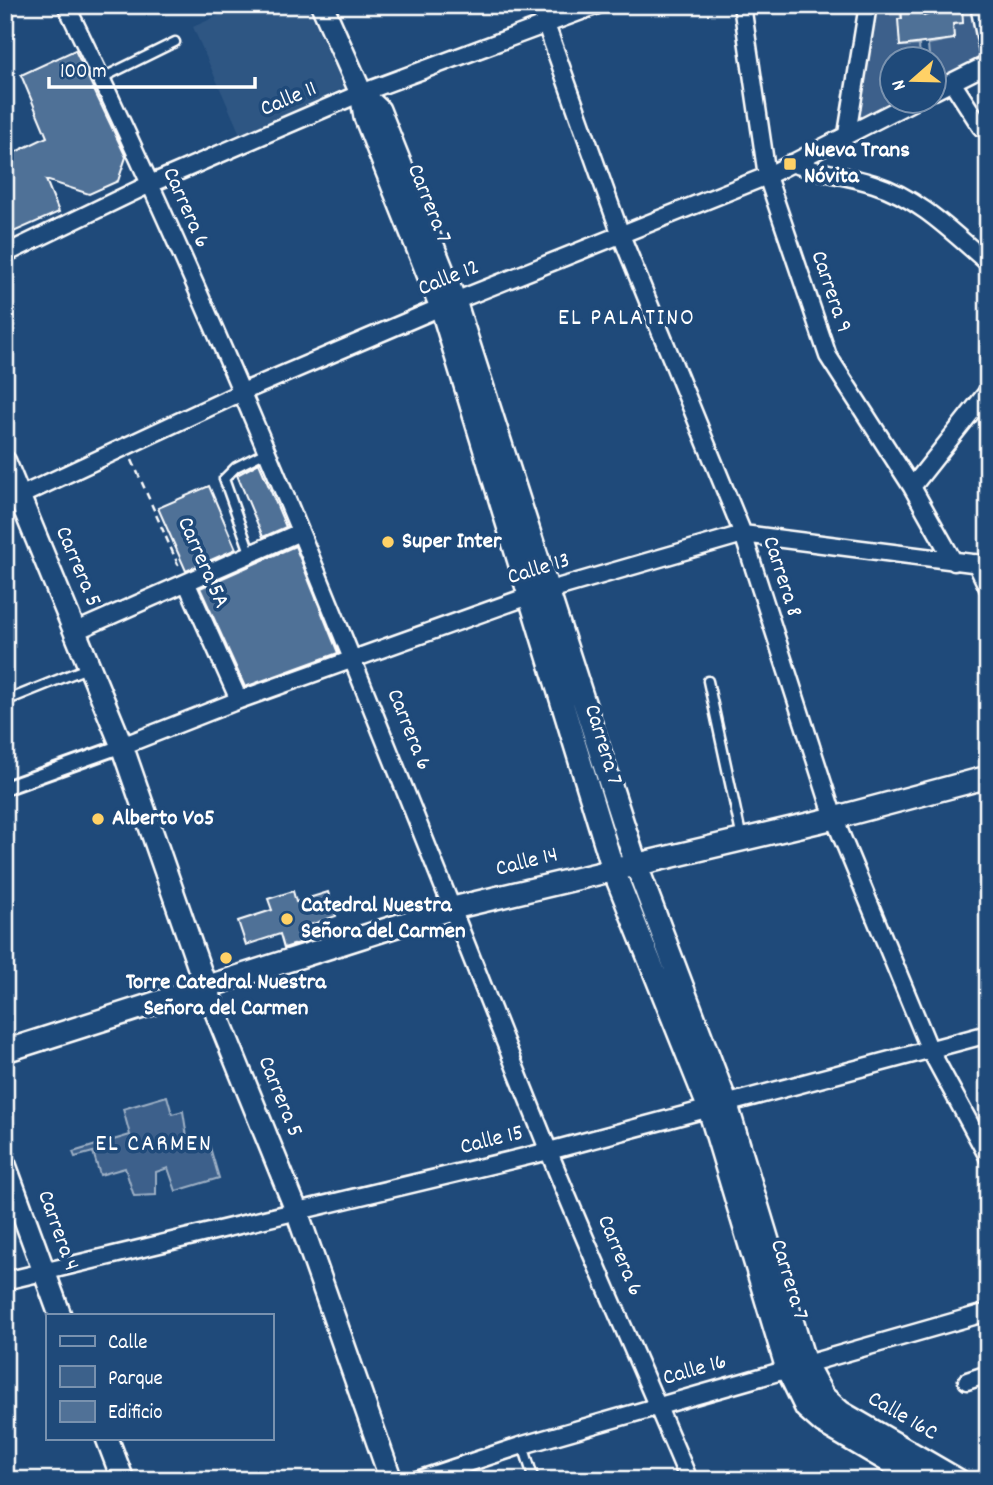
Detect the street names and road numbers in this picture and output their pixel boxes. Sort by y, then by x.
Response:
street label: Calle 11 [256,73,322,127]
street label: Carrera 7 [397,159,459,249]
street label: Carrera 6 [153,162,217,254]
street label: Carrera 9 [801,247,859,337]
street label: Calle 12 [413,252,485,306]
street label: Carrera 5A [167,512,237,614]
street label: Carrera 5 [45,522,109,612]
street label: Carrera 8 [752,532,810,622]
street label: Calle 13 [504,545,574,595]
street label: Carrera 6 [377,684,439,776]
street label: Carrera 7 [574,701,630,789]
street label: Calle 14 [492,839,562,887]
street label: Carrera 5 [248,1052,310,1142]
street label: Calle 15 [457,1117,527,1165]
street label: Carrera 4 [27,1186,87,1276]
street label: Carrera 6 [587,1210,651,1302]
street label: Carrera 7 [760,1236,816,1324]
street label: Calle 16 [659,1346,731,1396]
street label: Calle 16C [861,1384,943,1450]

